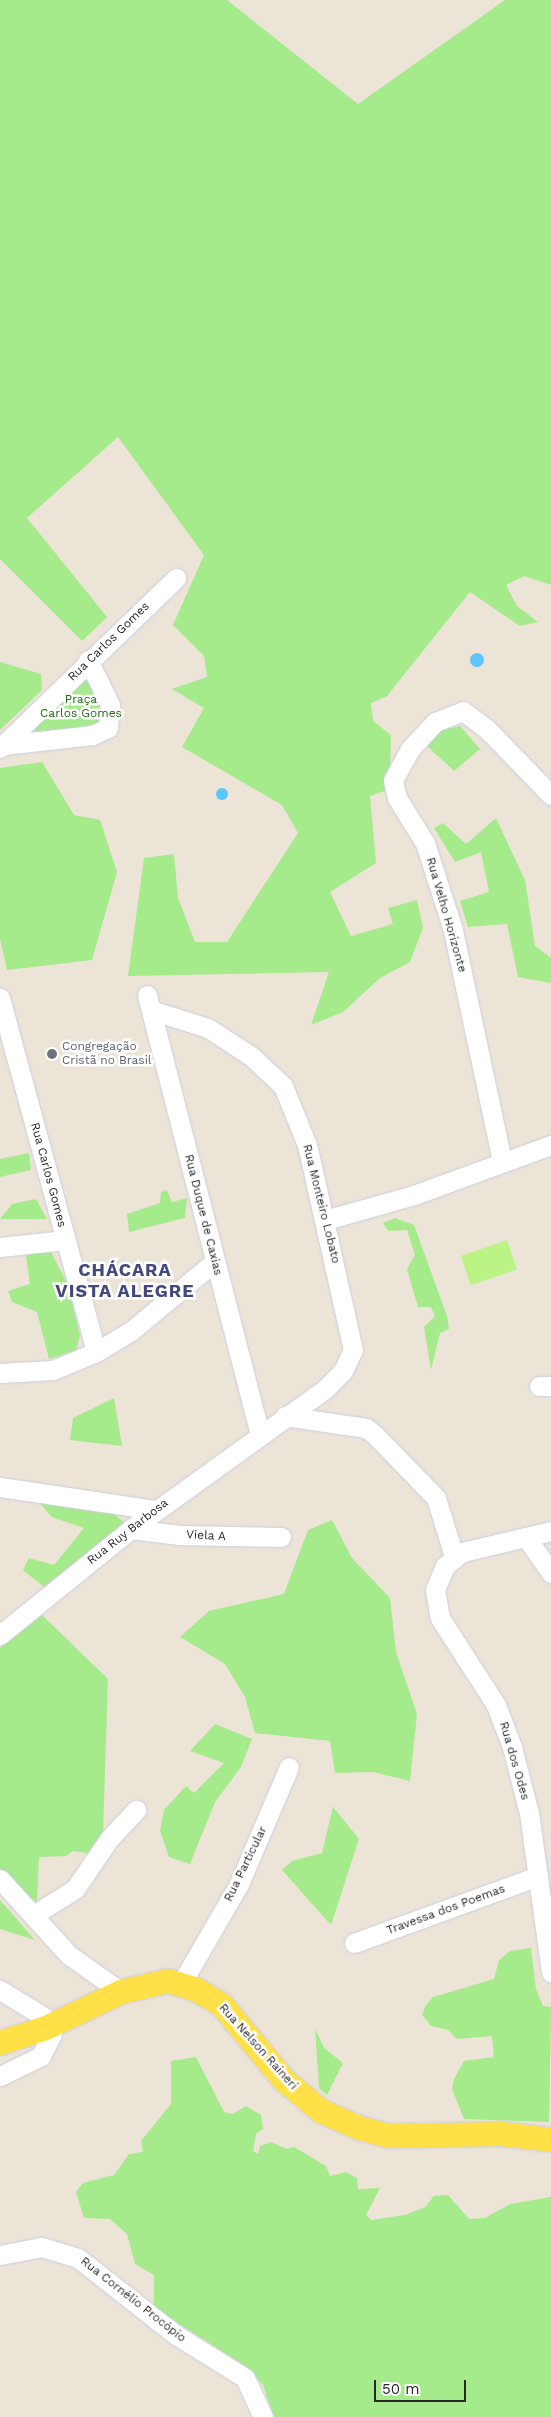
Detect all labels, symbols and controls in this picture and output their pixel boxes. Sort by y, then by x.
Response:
street label: Rua Carlos Gomes [65,599,153,685]
park label: Praça Carlos Gomes [40,693,122,721]
street label: Rua Velho Horizonte [423,856,469,974]
place label: Congregação Cristã no Brasil [62,1040,152,1068]
marker: Congregação Cristã no Brasil [46,1048,58,1060]
street label: Rua Carlos Gomes [27,1121,69,1229]
street label: Rua Monteiro Lobato [299,1143,343,1265]
street label: Rua Duque de Caxias [181,1153,225,1277]
district label: CHÁCARA VISTA ALEGRE [53,1260,197,1302]
street label: Rua Ruy Barbosa [85,1496,171,1568]
street label: Viela A [185,1528,227,1544]
street label: Rua dos Odes [496,1720,532,1802]
street label: Rua Particular [221,1824,271,1904]
street label: Travessa dos Poemas [385,1882,507,1938]
street label: Rua Nelson Raineri [216,2001,300,2093]
street label: Rua Cornélio Procópio [77,2254,189,2346]
scale bar [376,2370,468,2402]
text: 50 m [382,2380,419,2398]

